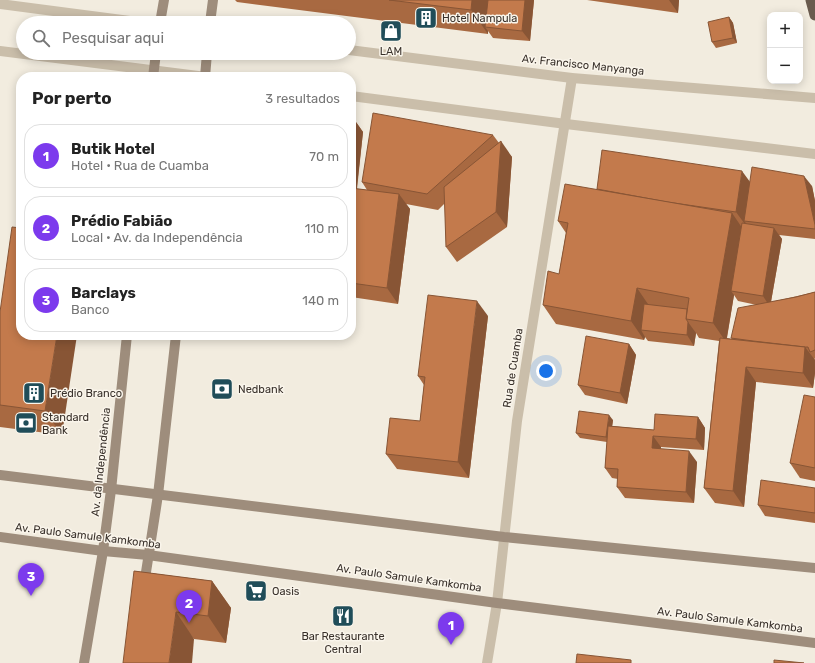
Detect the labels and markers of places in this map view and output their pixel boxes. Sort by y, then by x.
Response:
building icon: Hotel Nampula [413,5,439,31]
place label: Hotel Nampula [442,12,517,25]
shop icon: LAM [378,18,404,44]
place label: LAM [380,45,402,58]
bank icon: Nedbank [209,376,235,402]
building icon: Prédio Branco [21,380,47,406]
place label: Nedbank [238,383,284,396]
place label: Prédio Branco [50,387,122,400]
bank icon: Standard Bank [13,410,39,436]
place label: Standard Bank [42,411,89,437]
pin: 3 [18,563,44,596]
supermarket icon: Oasis [243,578,269,604]
place label: Oasis [272,585,300,598]
pin: 2 [176,590,202,623]
restaurant icon: Bar Restaurante Central [330,603,356,629]
pin: 1 [438,612,464,645]
place label: Bar Restaurante Central [301,630,385,656]

